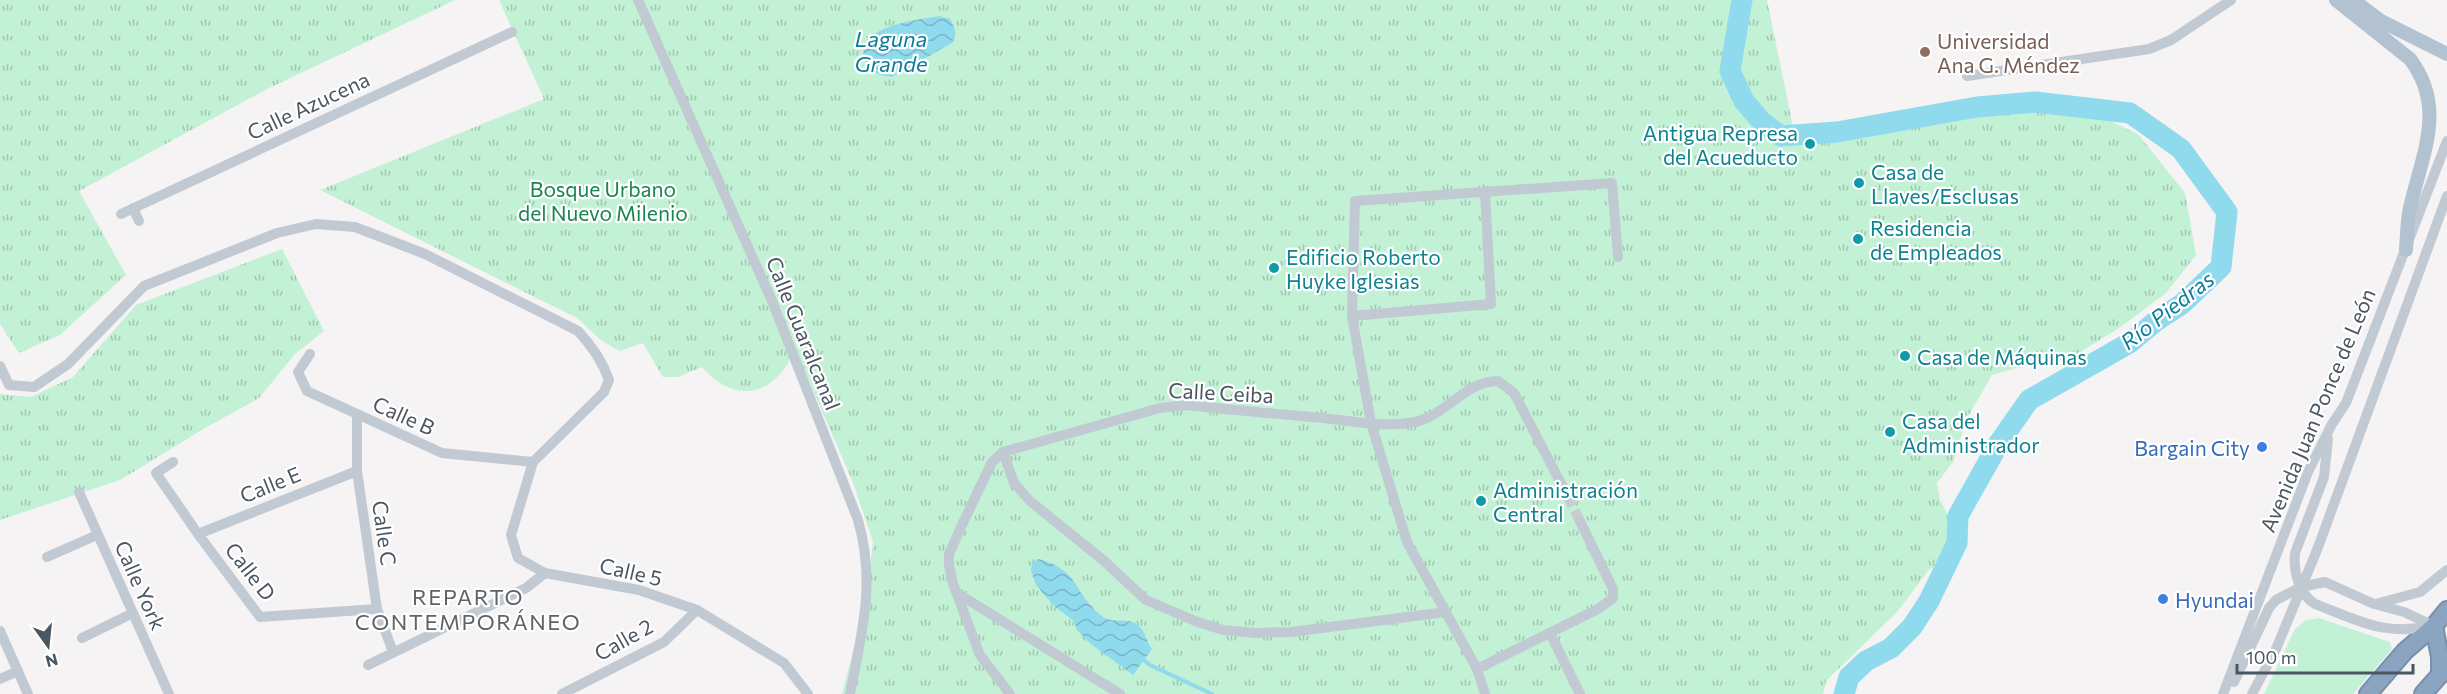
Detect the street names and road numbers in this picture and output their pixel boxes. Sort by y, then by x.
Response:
street label: Calle Azucena [243,66,373,144]
street label: Calle Guaralcanal [762,253,846,413]
street label: Avenida Juan Ponce de León [2254,284,2380,536]
street label: Calle Ceiba [1168,377,1274,407]
street label: Calle B [369,390,439,440]
street label: Calle E [236,460,304,508]
street label: Calle C [368,499,402,567]
street label: Calle York [110,536,172,634]
street label: Calle D [221,537,281,605]
street label: Calle 5 [597,552,665,590]
street label: Calle 2 [589,613,657,665]

